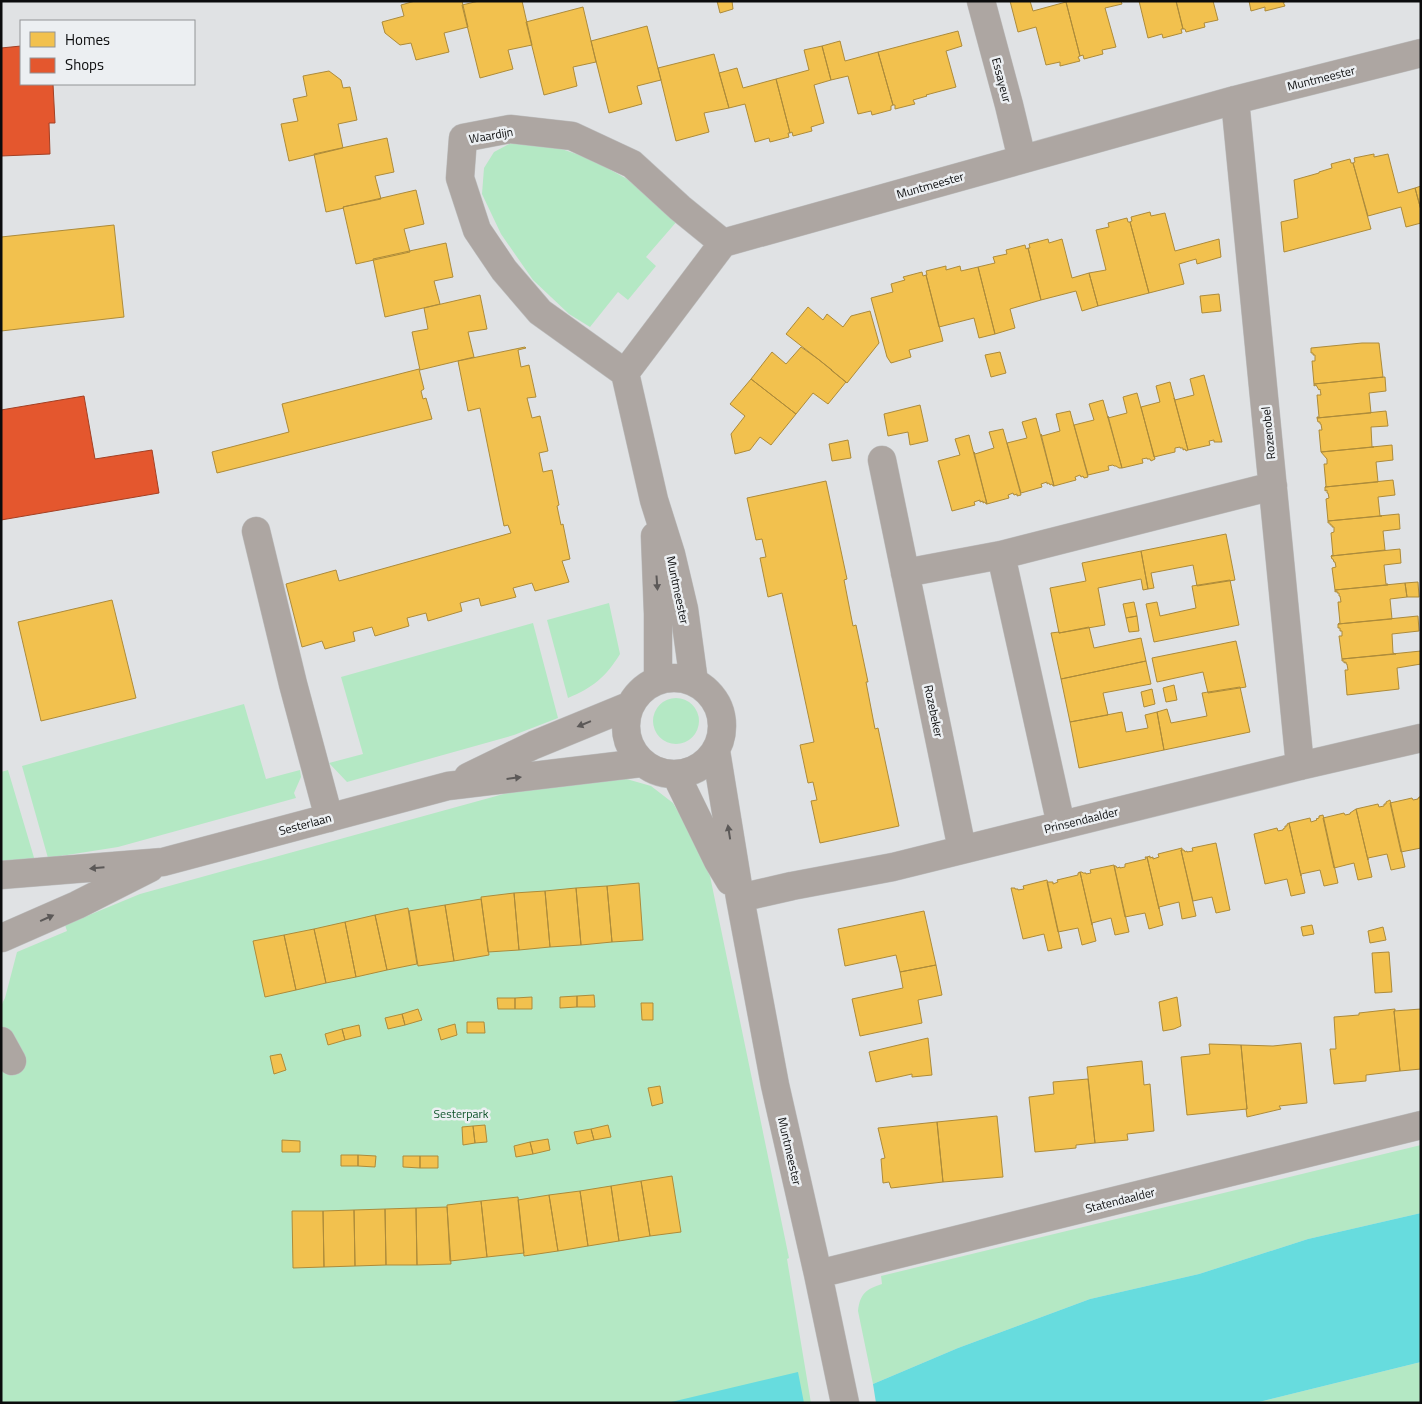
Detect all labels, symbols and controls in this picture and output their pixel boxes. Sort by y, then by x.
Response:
legend [20,20,195,85]
text: Homes [65,28,110,51]
text: Shops [65,53,104,76]
street label: Essayeur [987,55,1017,105]
street label: Muntmeester [1285,60,1357,96]
street label: Waardijn [467,122,515,148]
street label: Muntmeester [894,166,966,204]
street label: Rozenobel [1256,406,1280,460]
street label: Muntmeester [662,554,694,626]
one-way arrow [653,576,661,592]
street label: Rozebeker [919,683,949,739]
one-way arrow [577,721,591,729]
one-way arrow [506,774,522,782]
street label: Prinsendaalder [1042,802,1120,838]
street label: Sesterlaan [277,808,333,840]
one-way arrow [725,824,733,840]
one-way arrow [89,864,105,872]
one-way arrow [40,914,54,922]
park label: Sesterpark [434,1104,489,1123]
street label: Muntmeester [773,1115,807,1187]
street label: Statendaalder [1083,1182,1157,1218]

